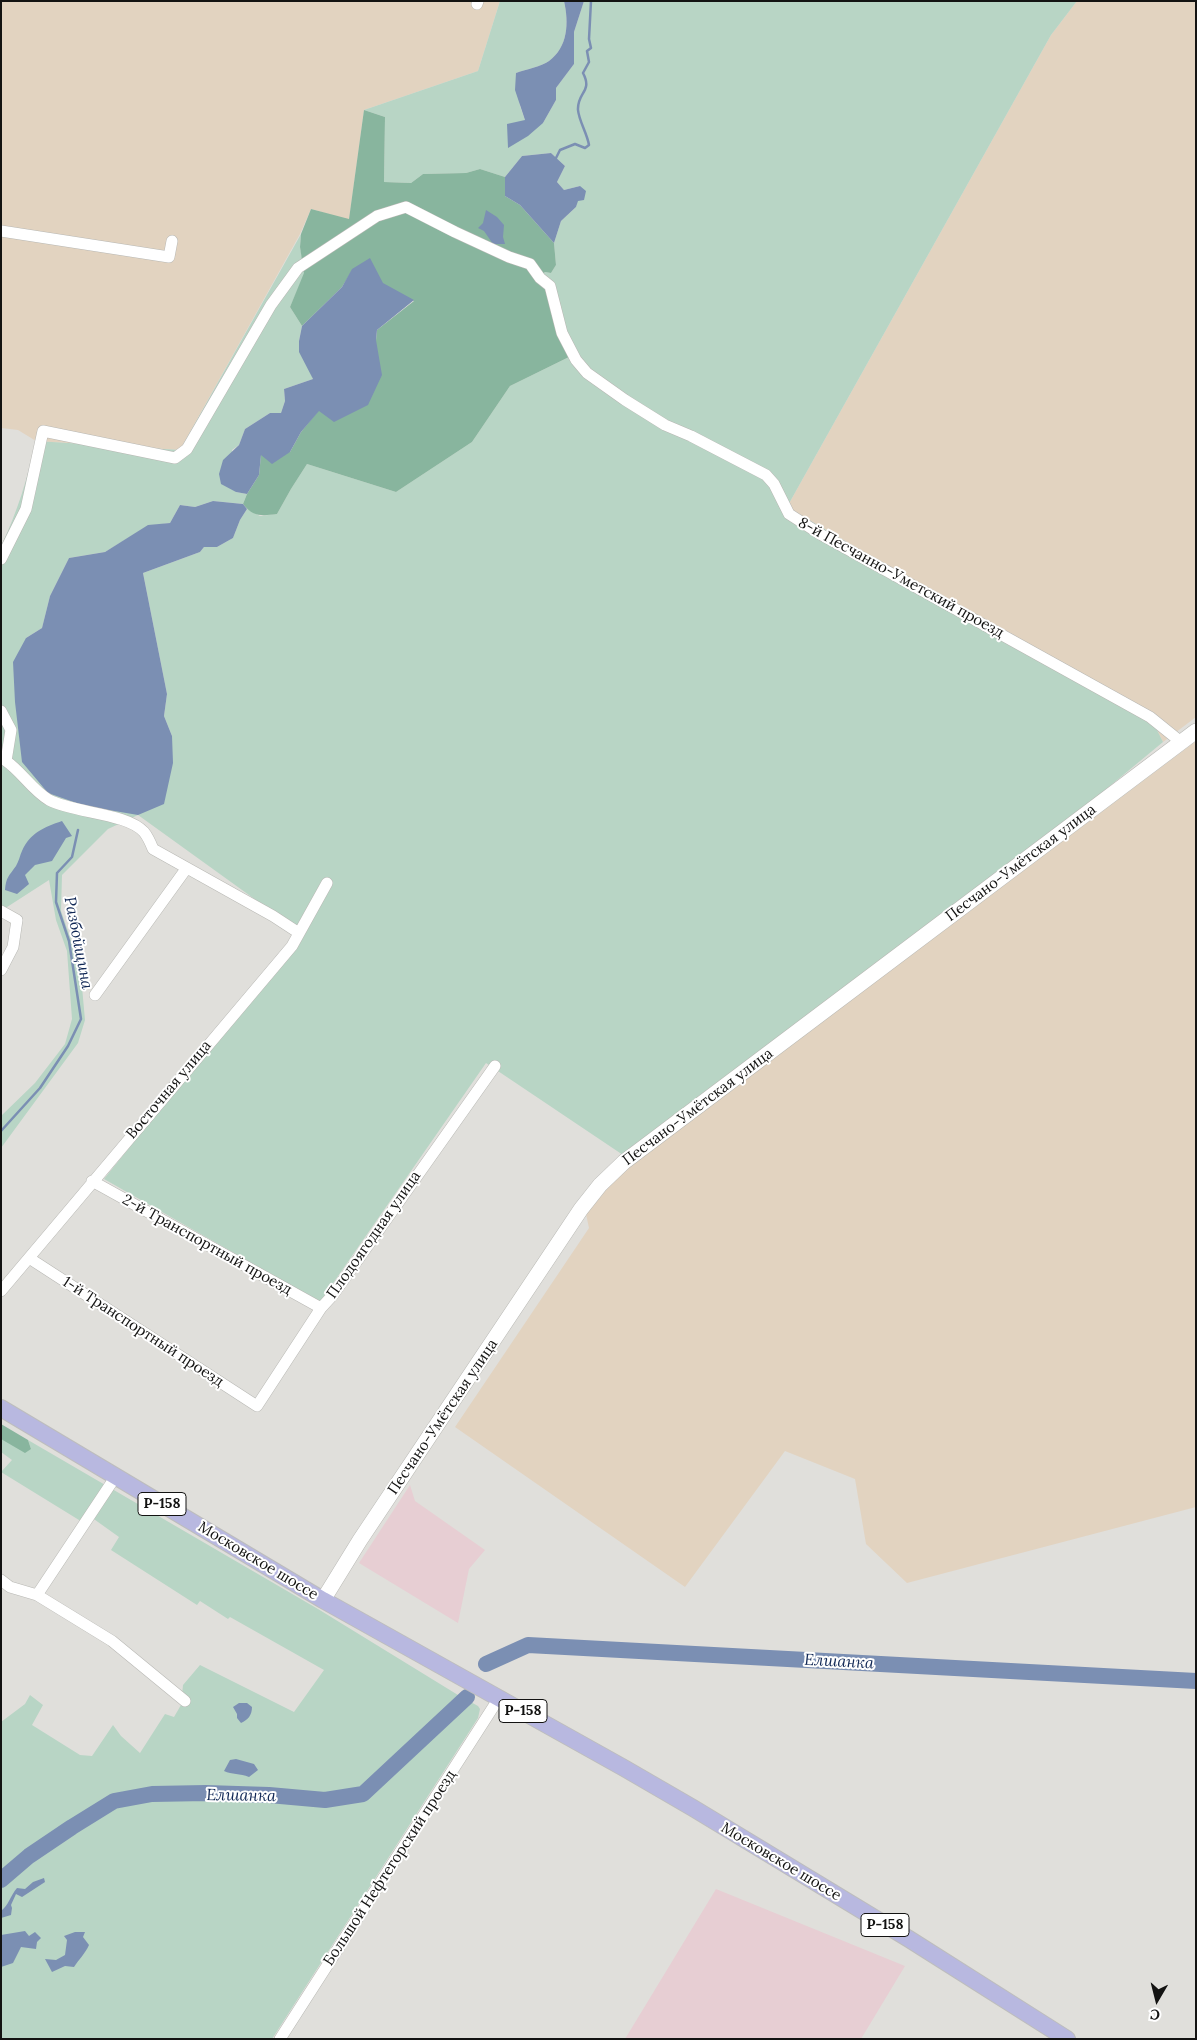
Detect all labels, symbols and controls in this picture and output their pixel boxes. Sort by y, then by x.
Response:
street label: 8-й Песчанно-Уметский проезд [795,514,1007,642]
street label: Песчано-Умётская улица [942,801,1100,925]
water label: Разбойщина [60,895,96,991]
street label: Восточная улица [123,1037,215,1143]
street label: Песчано-Умётская улица [619,1045,777,1169]
street label: Плодоягодная улица [323,1168,425,1302]
street label: 2-й Транспортный проезд [119,1191,295,1299]
street label: 1-й Транспортный проезд [59,1273,227,1391]
street label: Песчано-Умётская улица [384,1336,502,1498]
road number: Р-158 [138,1492,186,1516]
street label: Московское шоссе [195,1518,321,1604]
water label: Елшанка [804,1651,874,1673]
road number: Р-158 [499,1700,547,1722]
street label: Большой Нефтегорский проезд [320,1767,460,1969]
water label: Елшанка [206,1786,276,1806]
street label: Московское шоссе [718,1819,844,1905]
road number: Р-158 [861,1914,909,1936]
north arrow [1132,1975,1182,2025]
text: С [1149,2005,1161,2024]

